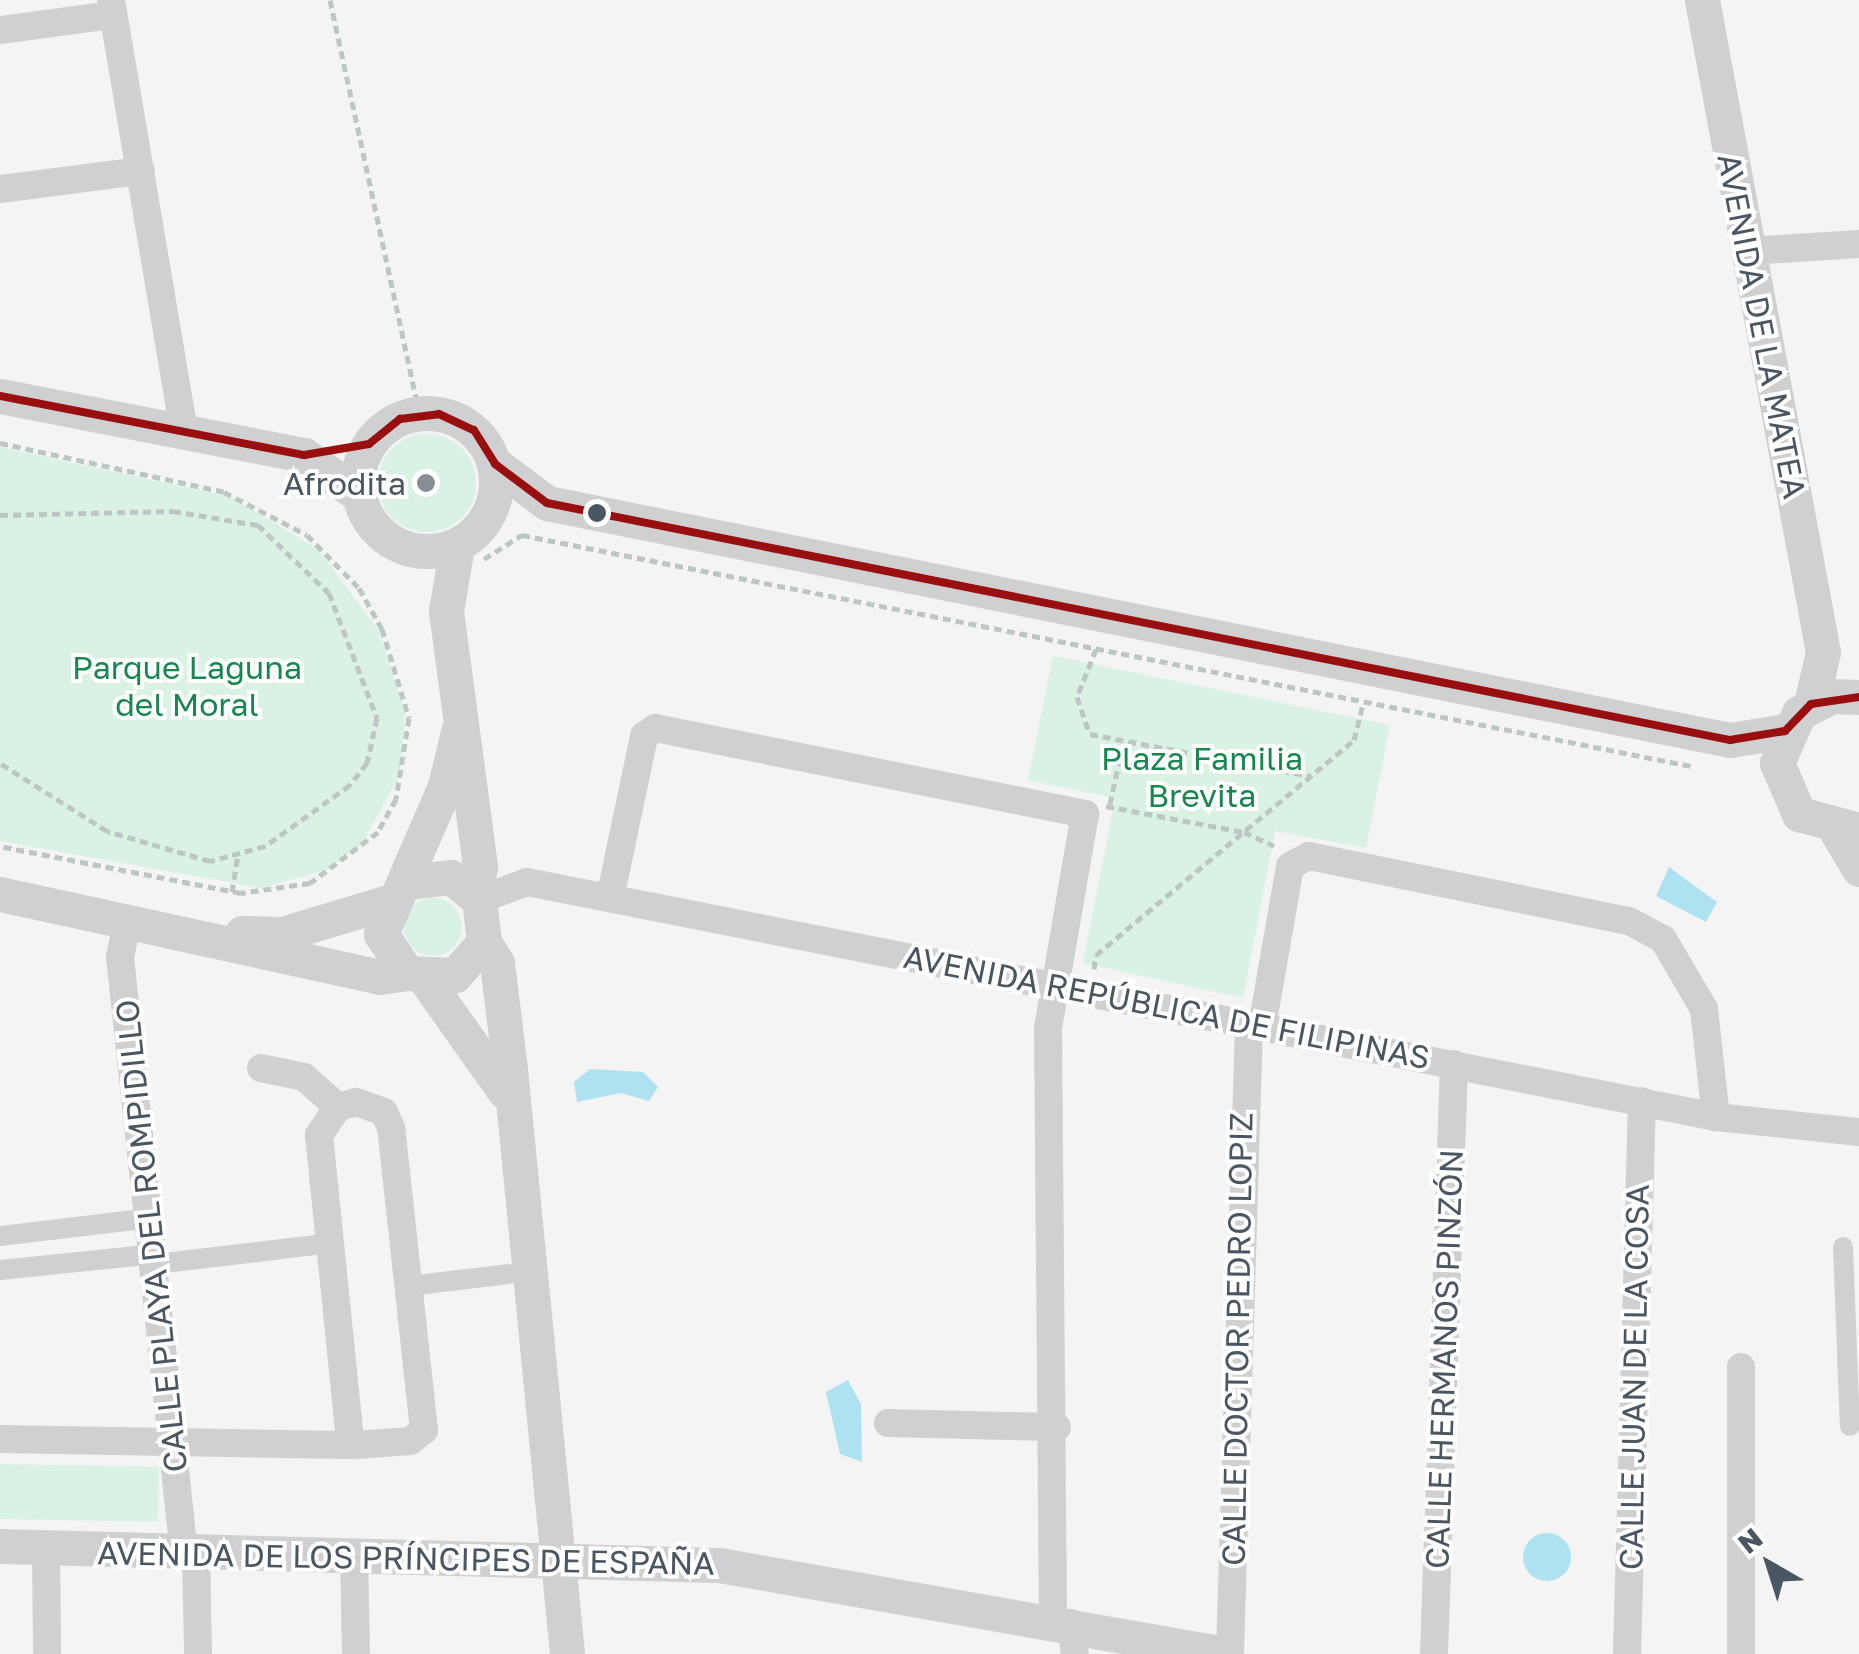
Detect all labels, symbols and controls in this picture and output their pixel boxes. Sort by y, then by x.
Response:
street label: AVENIDA DE LA MATEA [1710,150,1814,502]
place label: Afrodita [283,464,406,502]
marker: Afrodita [415,472,437,494]
unlabelled marker [587,503,607,523]
park label: Parque Laguna del Moral [72,649,302,724]
park label: Plaza Familia Brevita [1101,740,1303,815]
street label: AVENIDA REPÚBLICA DE FILIPINAS [901,937,1433,1077]
street label: CALLE PLAYA DEL ROMPIDILLO [107,998,195,1474]
street label: CALLE DOCTOR PEDRO LOPIZ [1214,1112,1260,1566]
street label: CALLE HERMANOS PINZÓN [1417,1149,1471,1569]
street label: CALLE JUAN DE LA COSA [1611,1184,1657,1570]
north arrow [1719,1514,1819,1614]
text: N [1731,1521,1768,1560]
street label: AVENIDA DE LOS PRÍNCIPES DE ESPAÑA [97,1533,715,1583]

